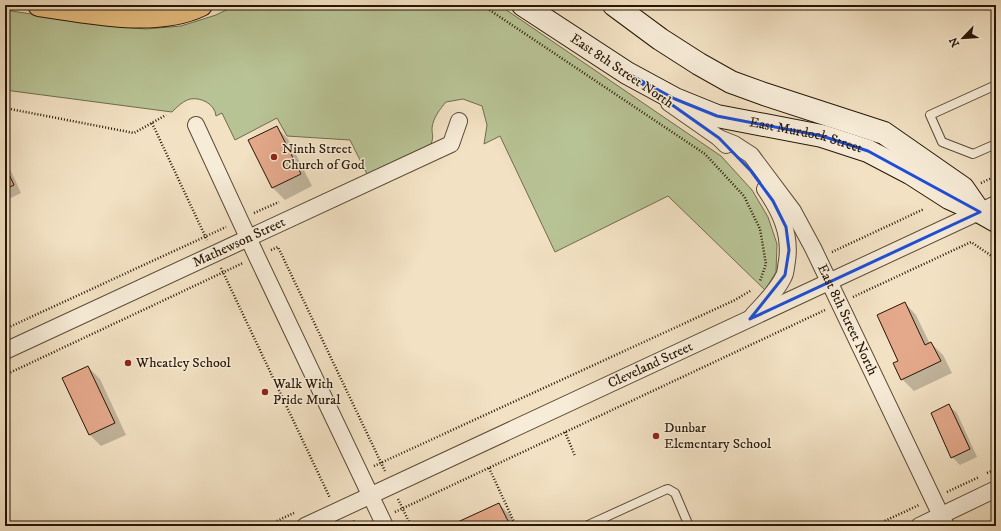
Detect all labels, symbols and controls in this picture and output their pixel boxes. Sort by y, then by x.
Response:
north arrow [943,18,983,58]
street label: East 8th Street North [567,30,678,113]
text: N [947,35,963,49]
street label: East Murdock Street [748,113,865,158]
place label: Ninth Street Church of God [282,140,365,174]
marker: Ninth Street Church of God [269,152,279,162]
street label: Mathewson Street [190,213,289,272]
street label: East 8th Street North [813,261,882,379]
street label: Cleveland Street [605,337,696,393]
place label: Wheatley School [135,354,232,372]
marker: Wheatley School [123,358,133,368]
place label: Walk With Pride Mural [272,375,341,409]
marker: Walk With Pride Mural [260,387,270,397]
place label: Dunbar Elementary School [664,419,772,453]
marker: Dunbar Elementary School [651,431,661,441]

